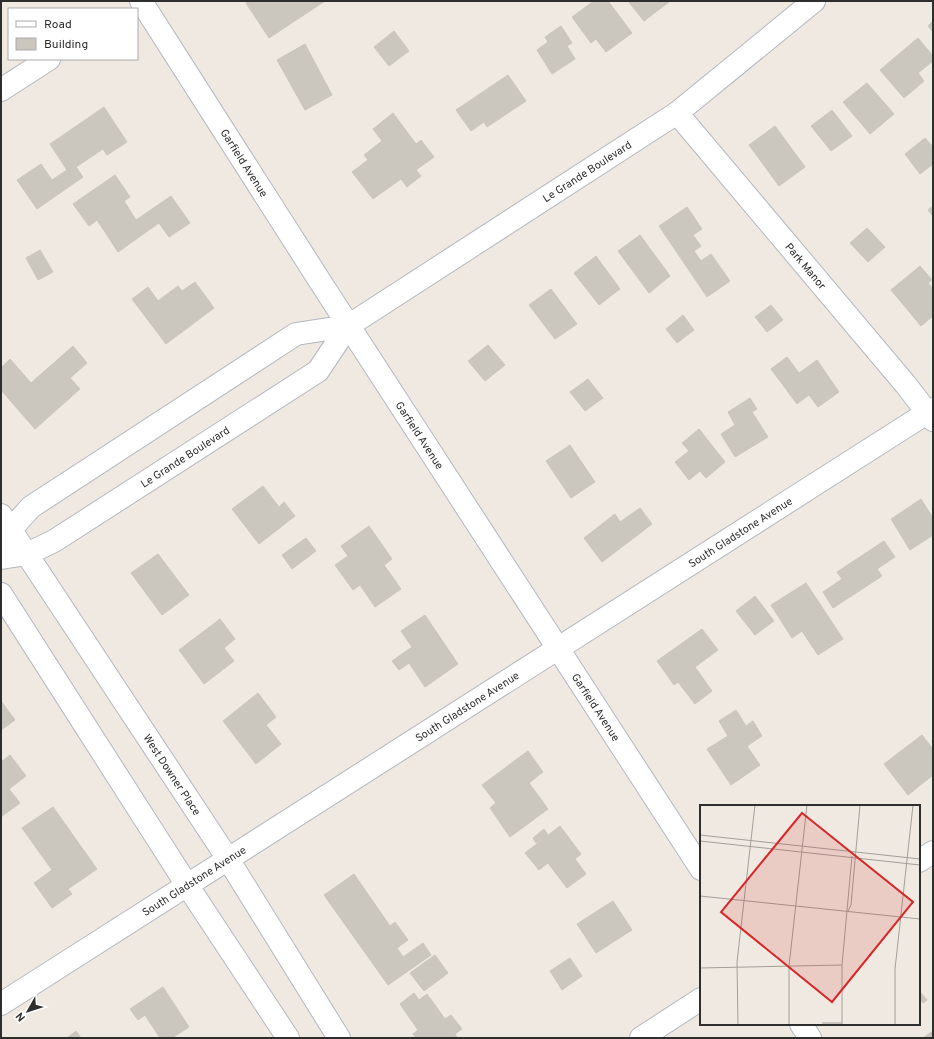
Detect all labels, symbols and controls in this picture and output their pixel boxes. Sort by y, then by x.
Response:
legend [8,8,138,60]
text: Road [44,17,72,33]
text: Building [44,37,88,53]
street label: Garfield Avenue [217,127,271,200]
street label: Le Grande Boulevard [540,138,635,206]
street label: Park Manor [781,241,829,293]
street label: Garfield Avenue [392,399,446,472]
street label: Le Grande Boulevard [138,424,233,491]
street label: South Gladstone Avenue [686,495,795,571]
street label: South Gladstone Avenue [413,669,522,746]
street label: Garfield Avenue [568,671,622,744]
street label: West Downer Place [140,732,203,819]
inset map [700,805,920,1025]
street label: South Gladstone Avenue [140,843,249,920]
north arrow [8,991,48,1031]
text: N [13,1009,29,1024]

